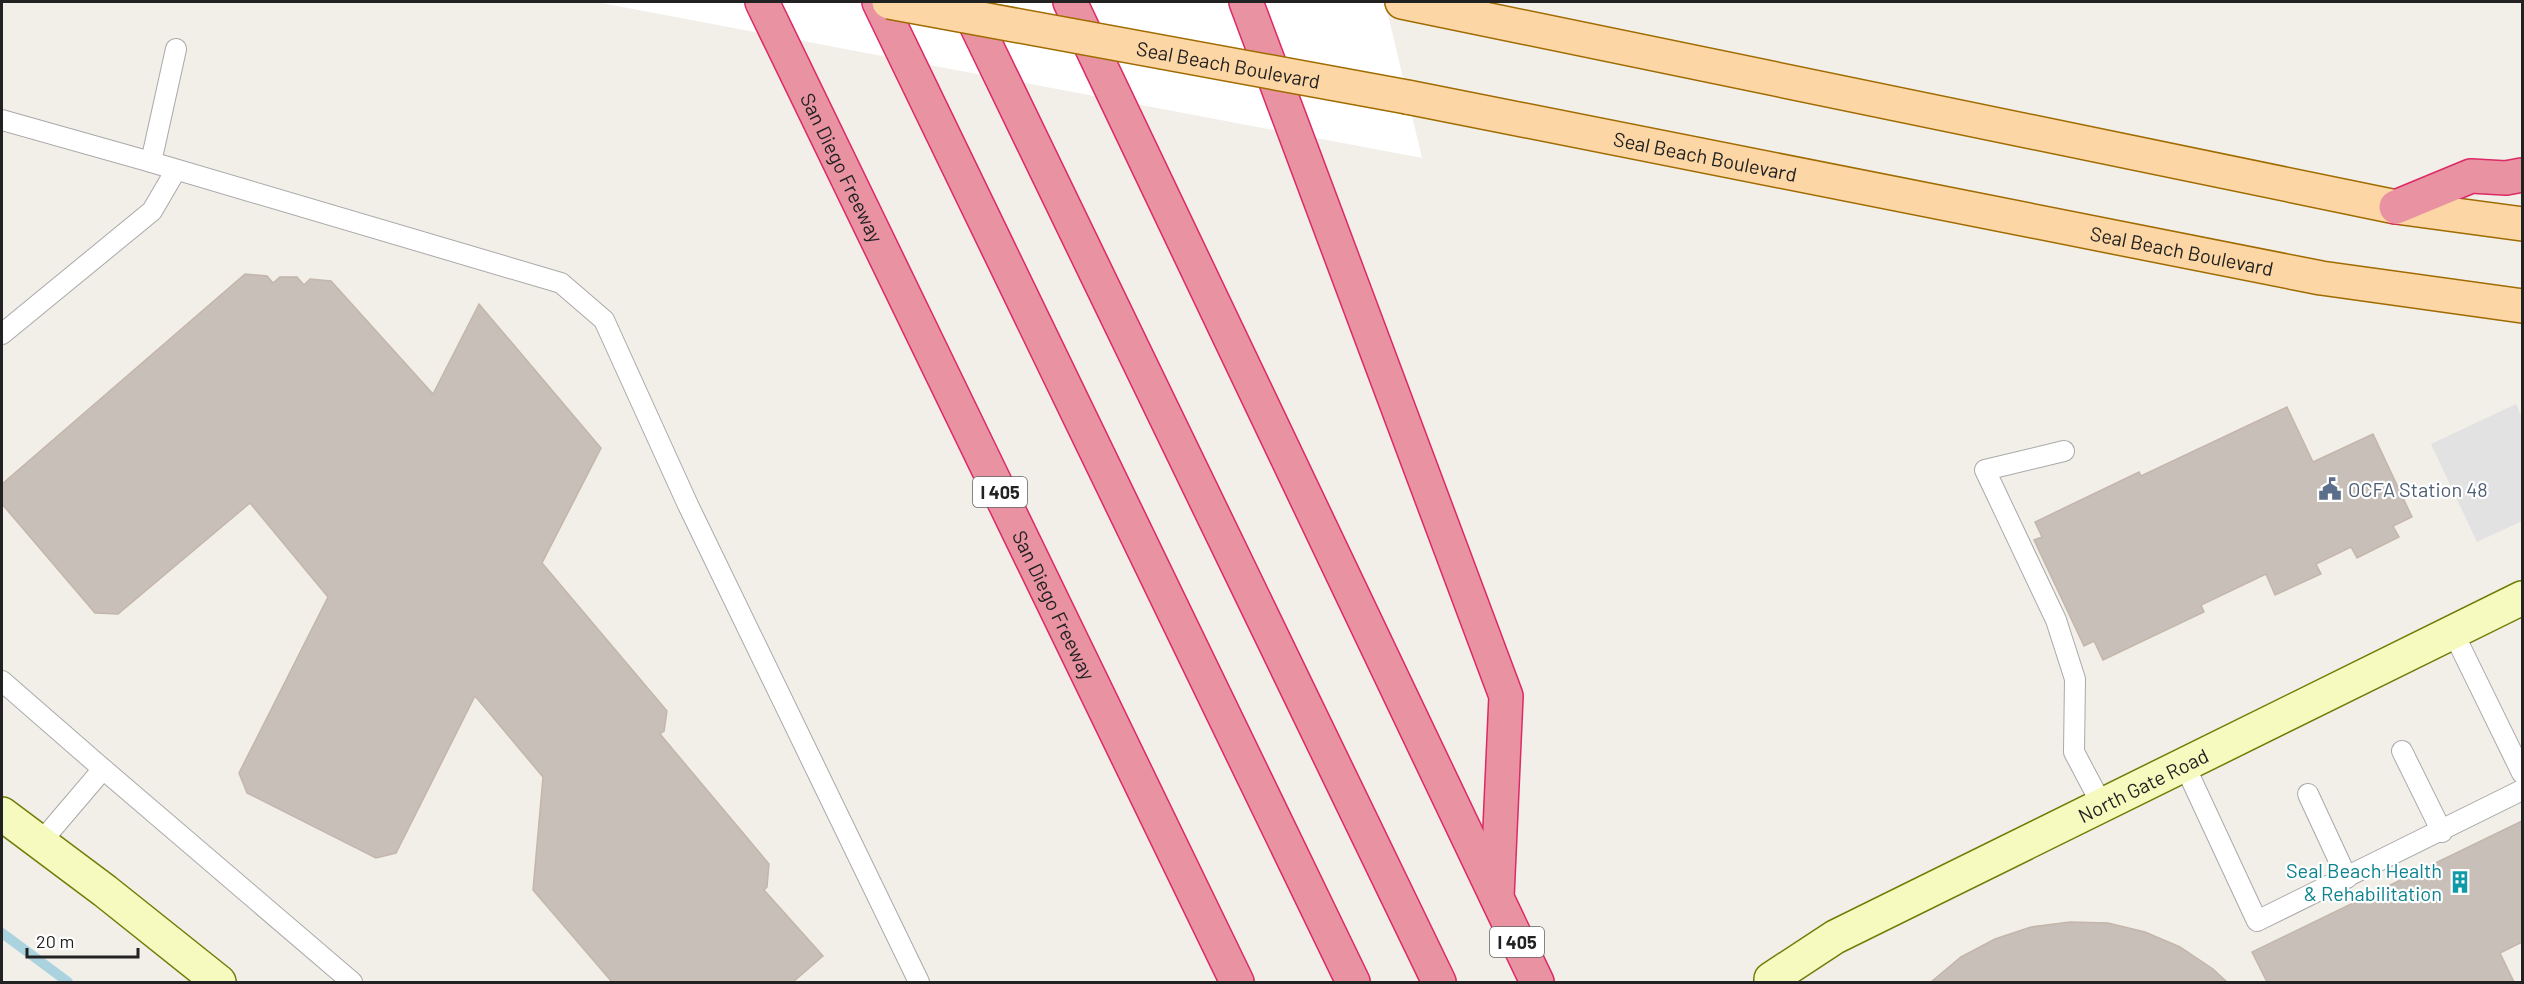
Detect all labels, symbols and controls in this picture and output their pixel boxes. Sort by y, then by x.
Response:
street label: Seal Beach Boulevard [1134,36,1322,93]
street label: San Diego Freeway [796,89,889,246]
street label: Seal Beach Boulevard [1611,126,1799,186]
street label: Seal Beach Boulevard [2088,221,2276,280]
public building icon: OCFA Station 48 [2317,476,2343,502]
road number: I 405 [973,477,1027,507]
place label: OCFA Station 48 [2348,477,2488,501]
street label: San Diego Freeway [1008,526,1101,684]
street label: North Gate Road [2074,743,2212,827]
place label: Seal Beach Health & Rehabilitation [2286,858,2442,905]
building icon: Seal Beach Health & Rehabilitation [2447,869,2473,895]
scale bar [27,921,138,959]
road number: I 405 [1490,927,1544,957]
text: 20 m [36,930,74,952]

